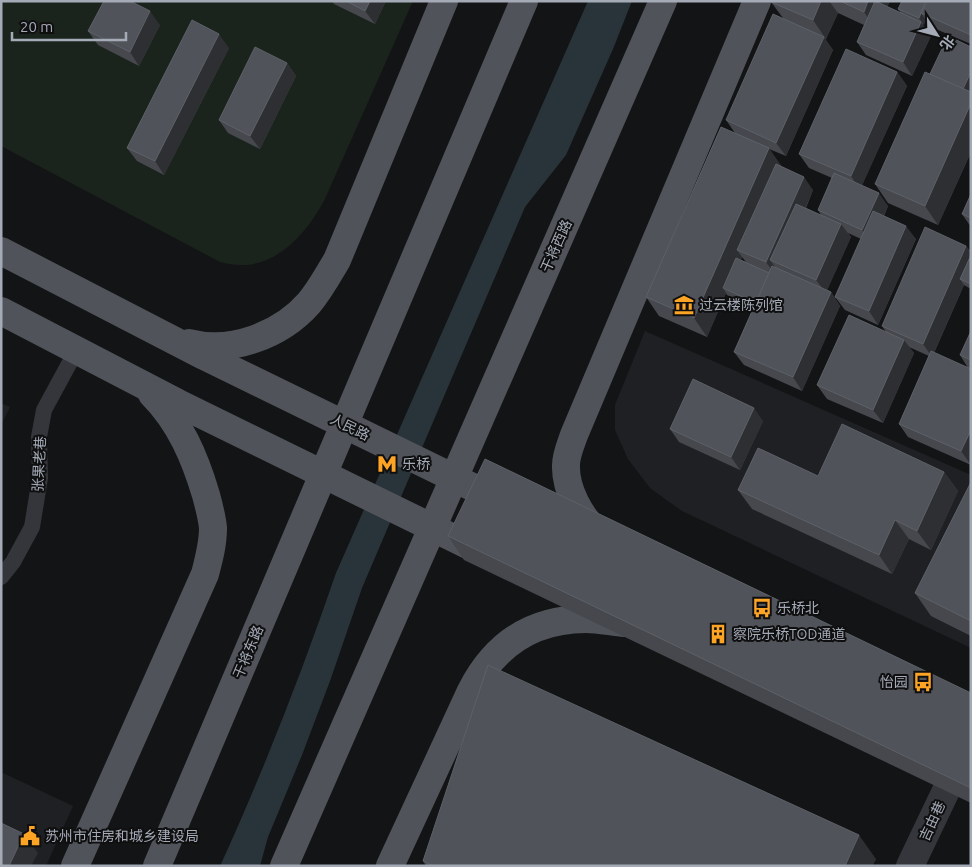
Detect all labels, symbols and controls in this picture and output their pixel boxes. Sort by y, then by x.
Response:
scale bar [12,10,126,42]
north arrow [912,10,962,60]
text: 20 m [20,18,53,35]
text: 北 [937,32,958,53]
street label: 干将西路 [537,217,575,275]
museum icon: 过云楼陈列馆 [673,294,695,316]
place label: 过云楼陈列馆 [699,297,783,313]
street label: 人民路 [328,411,372,443]
street label: 张果老巷 [30,436,48,492]
metro station icon: 乐桥 [376,453,398,475]
place label: 乐桥 [402,456,430,472]
bus stop icon: 乐桥北 [751,597,773,619]
place label: 乐桥北 [777,600,819,616]
street label: 干将东路 [230,623,266,681]
building icon: 察院乐桥TOD通道 [707,623,729,645]
place label: 察院乐桥TOD通道 [733,626,845,642]
bus stop icon: 怡园 [912,671,934,693]
place label: 怡园 [880,674,908,690]
street label: 吉由巷 [916,799,948,843]
public building icon: 苏州市住房和城乡建设局 [19,825,41,847]
place label: 苏州市住房和城乡建设局 [45,828,199,844]

